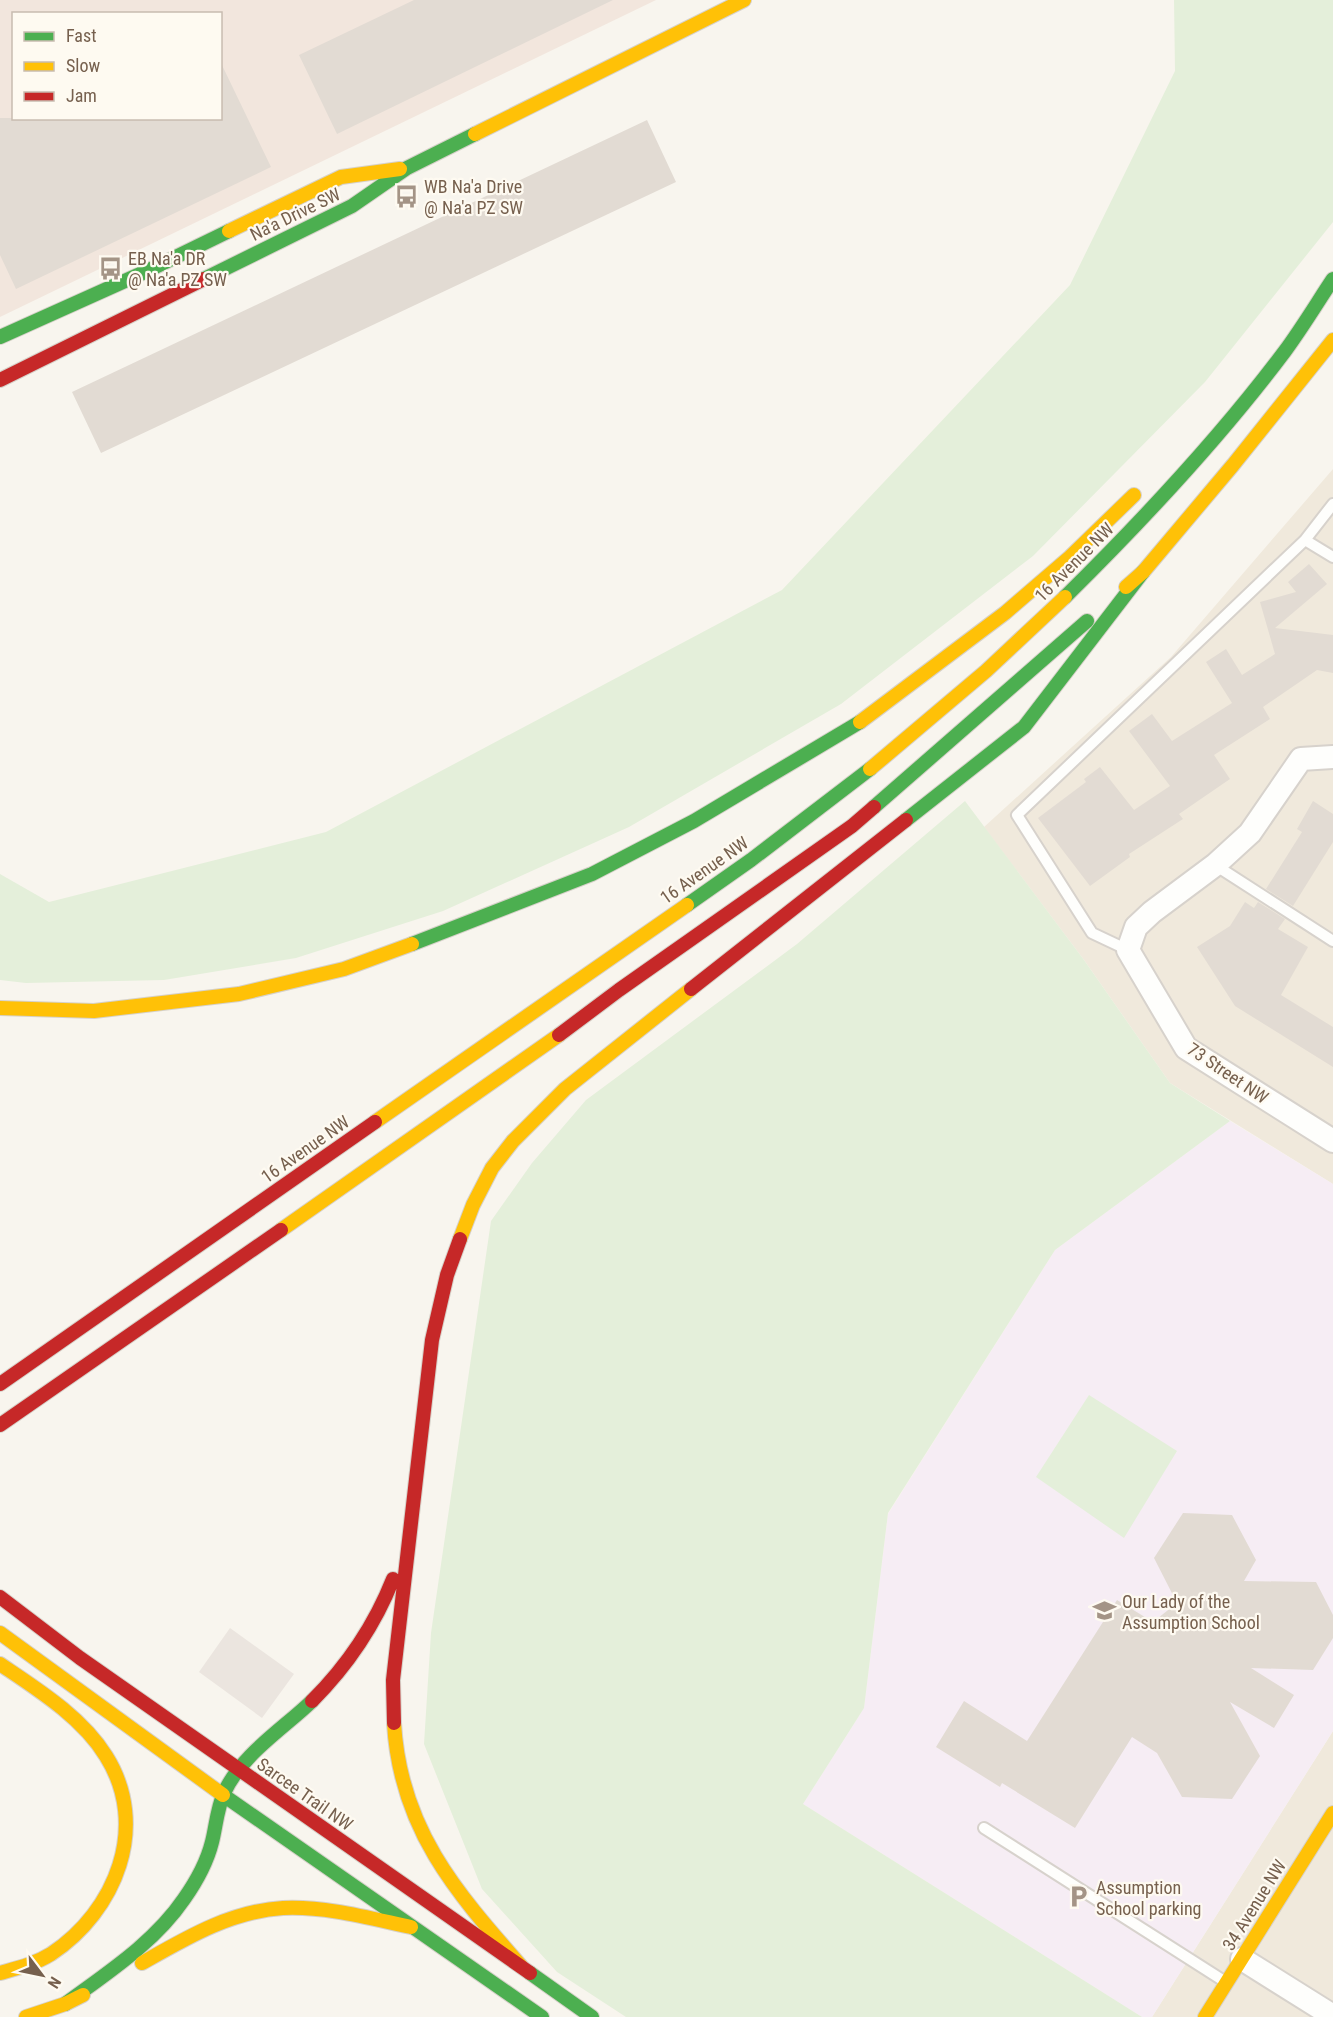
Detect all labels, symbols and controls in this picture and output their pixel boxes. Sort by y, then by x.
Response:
legend [12,12,222,120]
text: Fast [66,25,97,46]
text: Slow [66,55,101,76]
text: Jam [66,85,97,106]
place label: WB Na'a Drive @ Na'a PZ SW [424,176,523,218]
street label: Na'a Drive SW [246,183,344,245]
bus stop icon: WB Na'a Drive @ Na'a PZ SW [393,183,419,209]
place label: EB Na'a DR @ Na'a PZ SW [128,248,227,290]
bus stop icon: EB Na'a DR @ Na'a PZ SW [97,255,123,281]
street label: 16 Avenue NW [1030,518,1118,606]
street label: 16 Avenue NW [656,832,752,908]
street label: 73 Street NW [1184,1038,1273,1108]
street label: 16 Avenue NW [257,1111,353,1187]
place label: Our Lady of the Assumption School [1122,1591,1260,1633]
school or university icon: Our Lady of the Assumption School [1091,1598,1117,1624]
street label: Sarcee Trail NW [253,1753,357,1835]
street label: 34 Avenue NW [1218,1856,1290,1954]
place label: Assumption School parking [1096,1877,1202,1919]
parking icon: Assumption School parking [1065,1884,1091,1910]
north arrow [12,1945,72,2005]
text: N [44,1973,65,1992]

